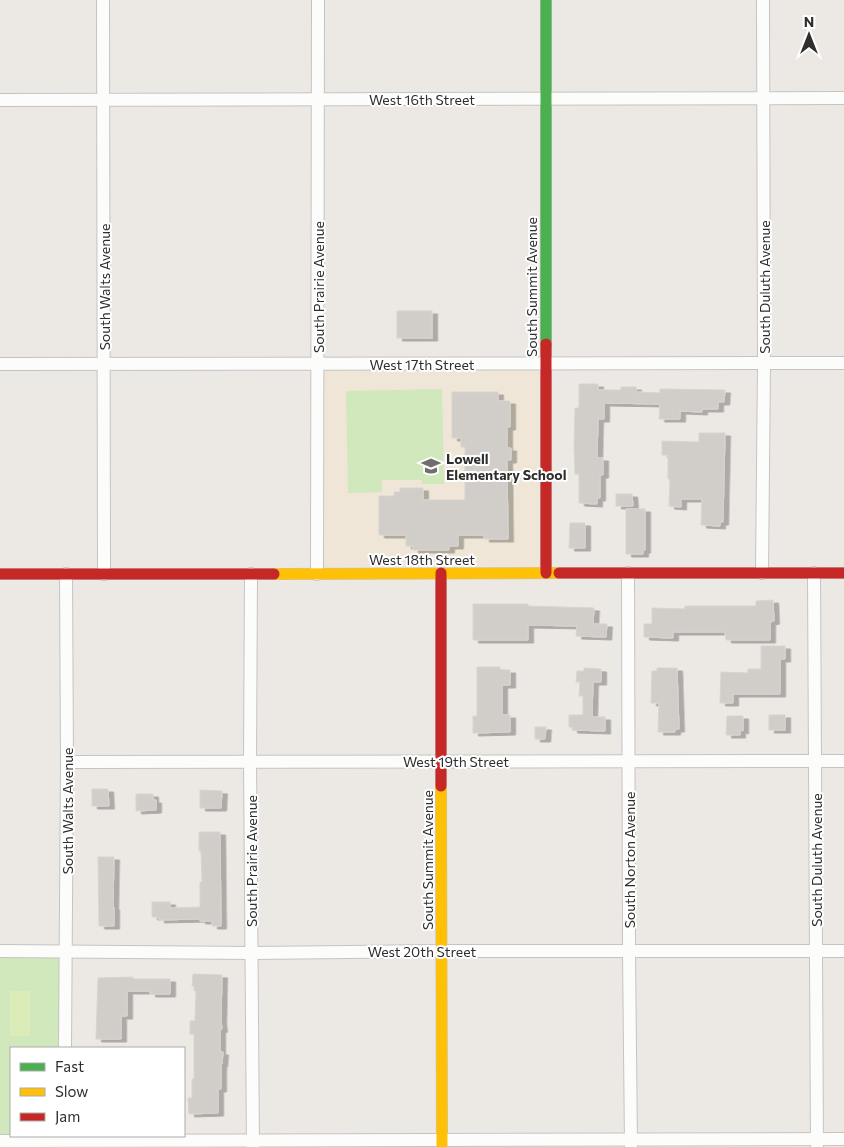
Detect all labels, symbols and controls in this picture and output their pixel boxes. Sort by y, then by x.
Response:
north arrow [784,10,834,60]
text: N [804,13,814,30]
street label: West 16th Street [369,91,475,108]
street label: South Summit Avenue [523,217,540,357]
street label: South Duluth Avenue [756,220,773,354]
street label: South Prairie Avenue [310,221,327,353]
street label: South Walts Avenue [96,224,113,350]
street label: West 17th Street [370,356,475,373]
place label: Lowell Elementary School [446,450,566,483]
school or university icon: Lowell Elementary School [420,455,442,477]
street label: West 18th Street [369,551,475,568]
street label: South Walts Avenue [59,748,76,874]
street label: West 19th Street [403,753,509,770]
street label: South Summit Avenue [419,790,436,930]
street label: South Norton Avenue [621,792,638,928]
street label: South Duluth Avenue [808,793,825,927]
street label: South Prairie Avenue [243,795,260,927]
street label: West 20th Street [368,943,476,960]
legend [10,1047,185,1137]
text: Fast [55,1057,84,1075]
text: Slow [55,1082,88,1100]
text: Jam [55,1107,80,1125]

